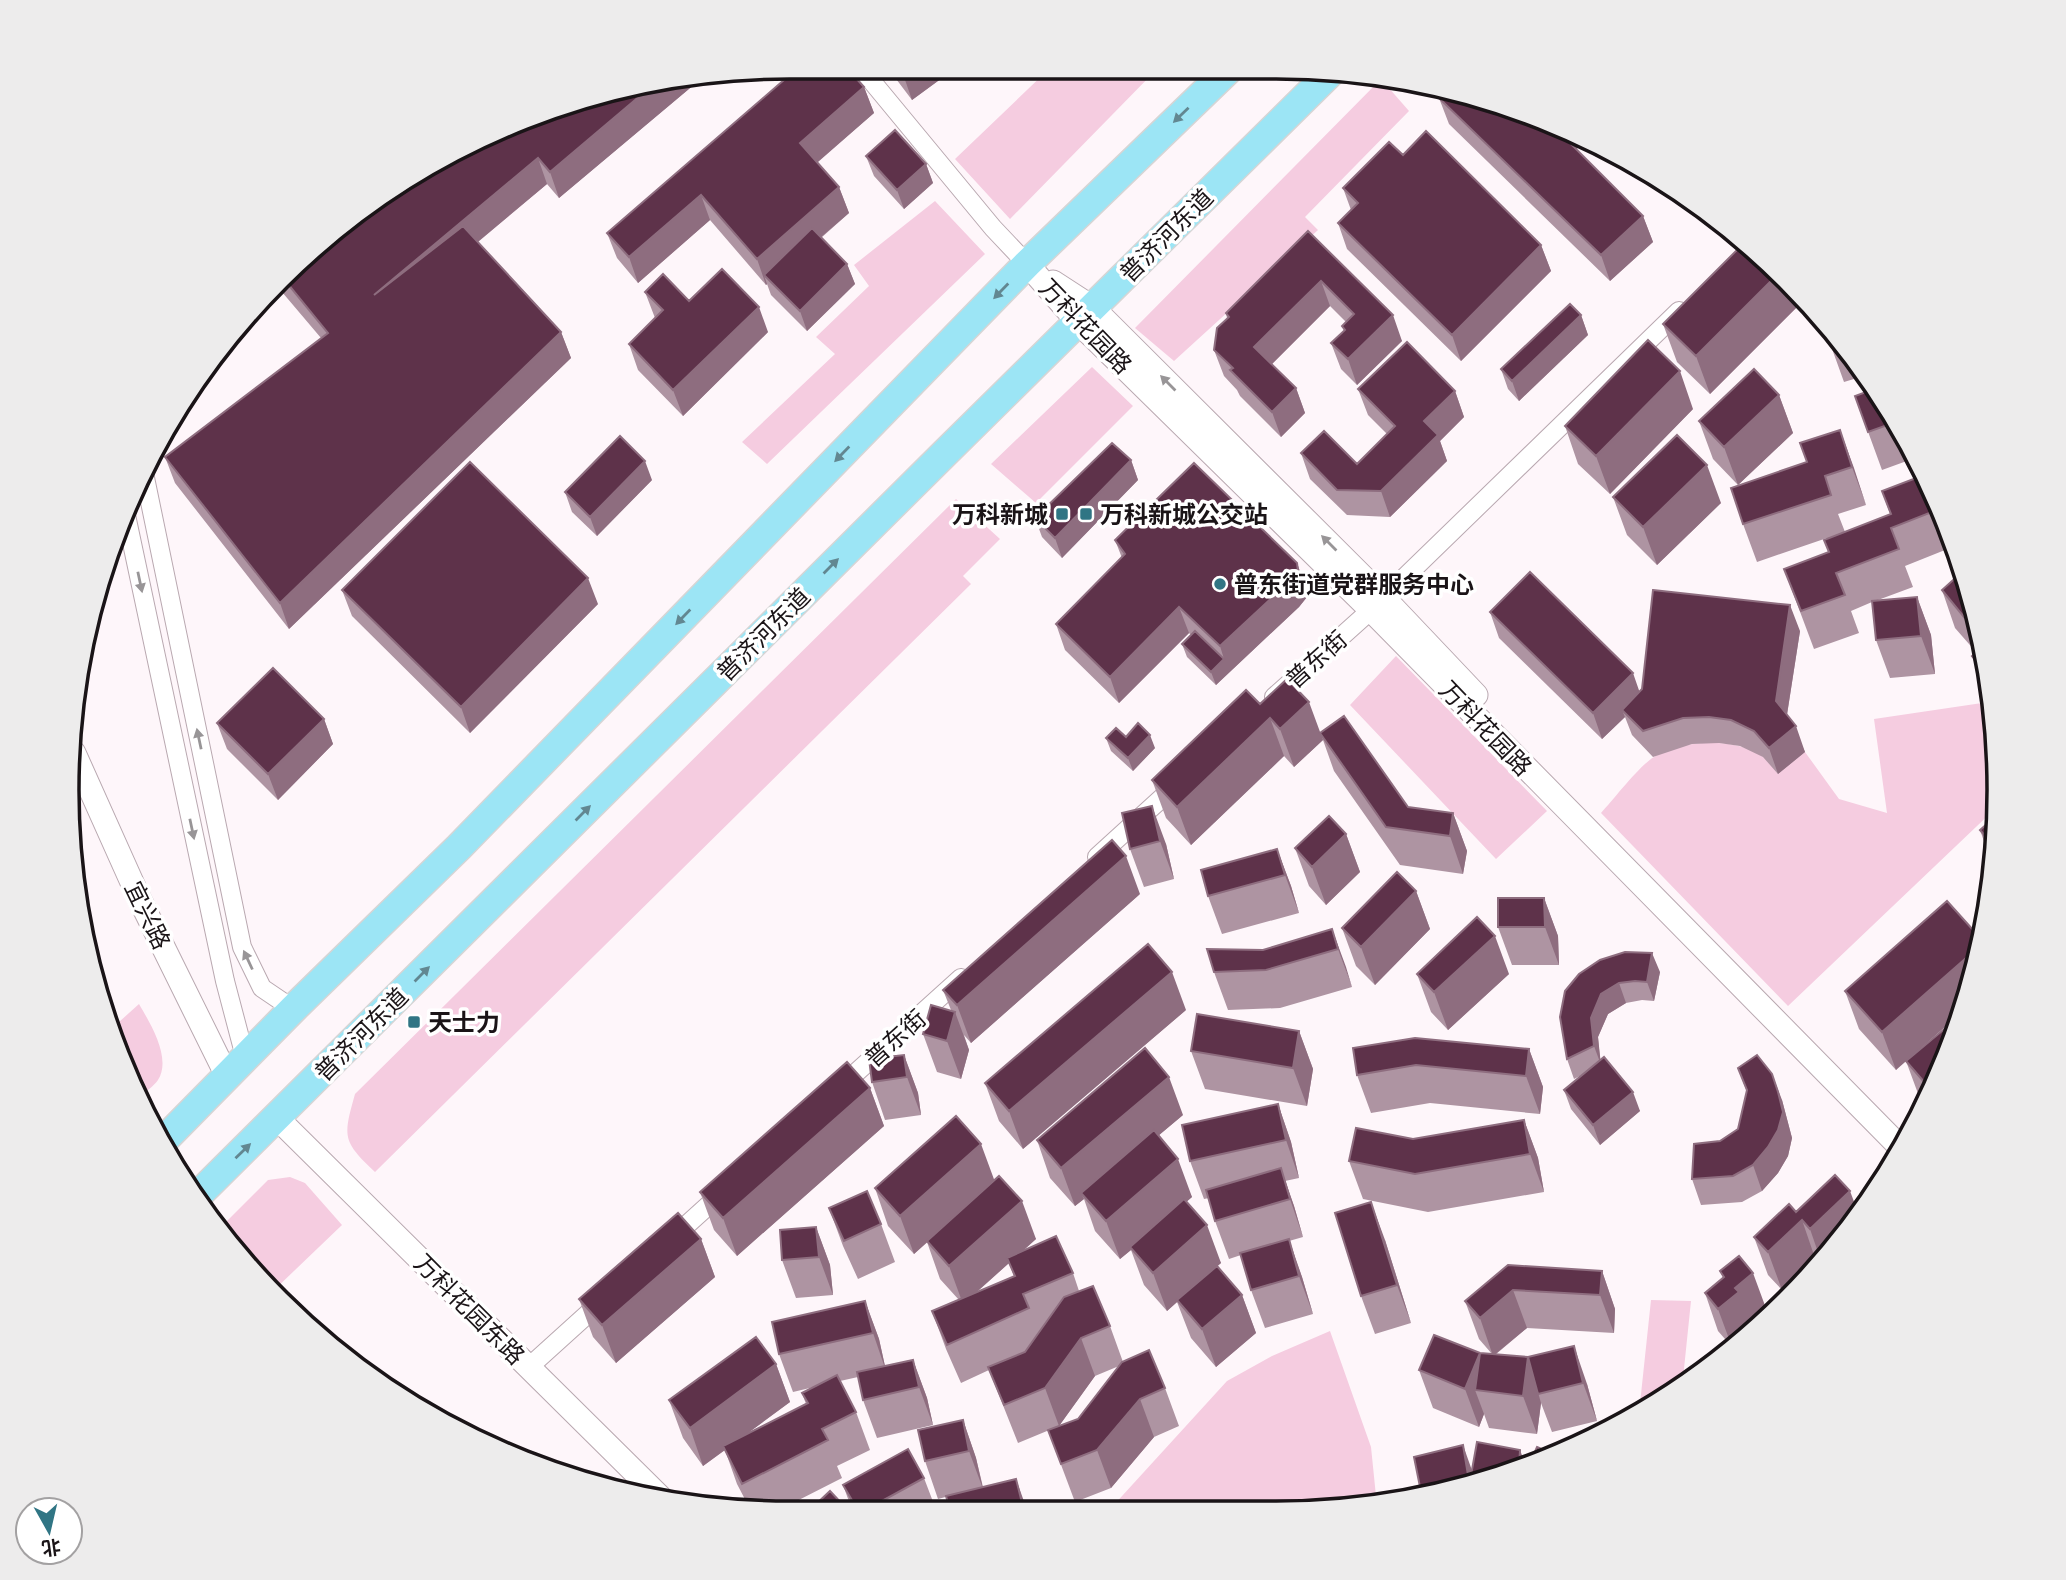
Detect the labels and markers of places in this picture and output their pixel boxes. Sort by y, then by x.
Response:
place label: 万科新城 [952,499,1048,529]
place label: 万科新城公交站 [1100,499,1268,529]
marker: 万科新城 [1054,506,1070,522]
marker: 万科新城公交站 [1078,506,1094,522]
place label: 普东街道党群服务中心 [1234,569,1474,599]
marker: 普东街道党群服务中心 [1212,576,1228,592]
place label: 天士力 [428,1007,500,1037]
marker: 天士力 [406,1014,422,1030]

